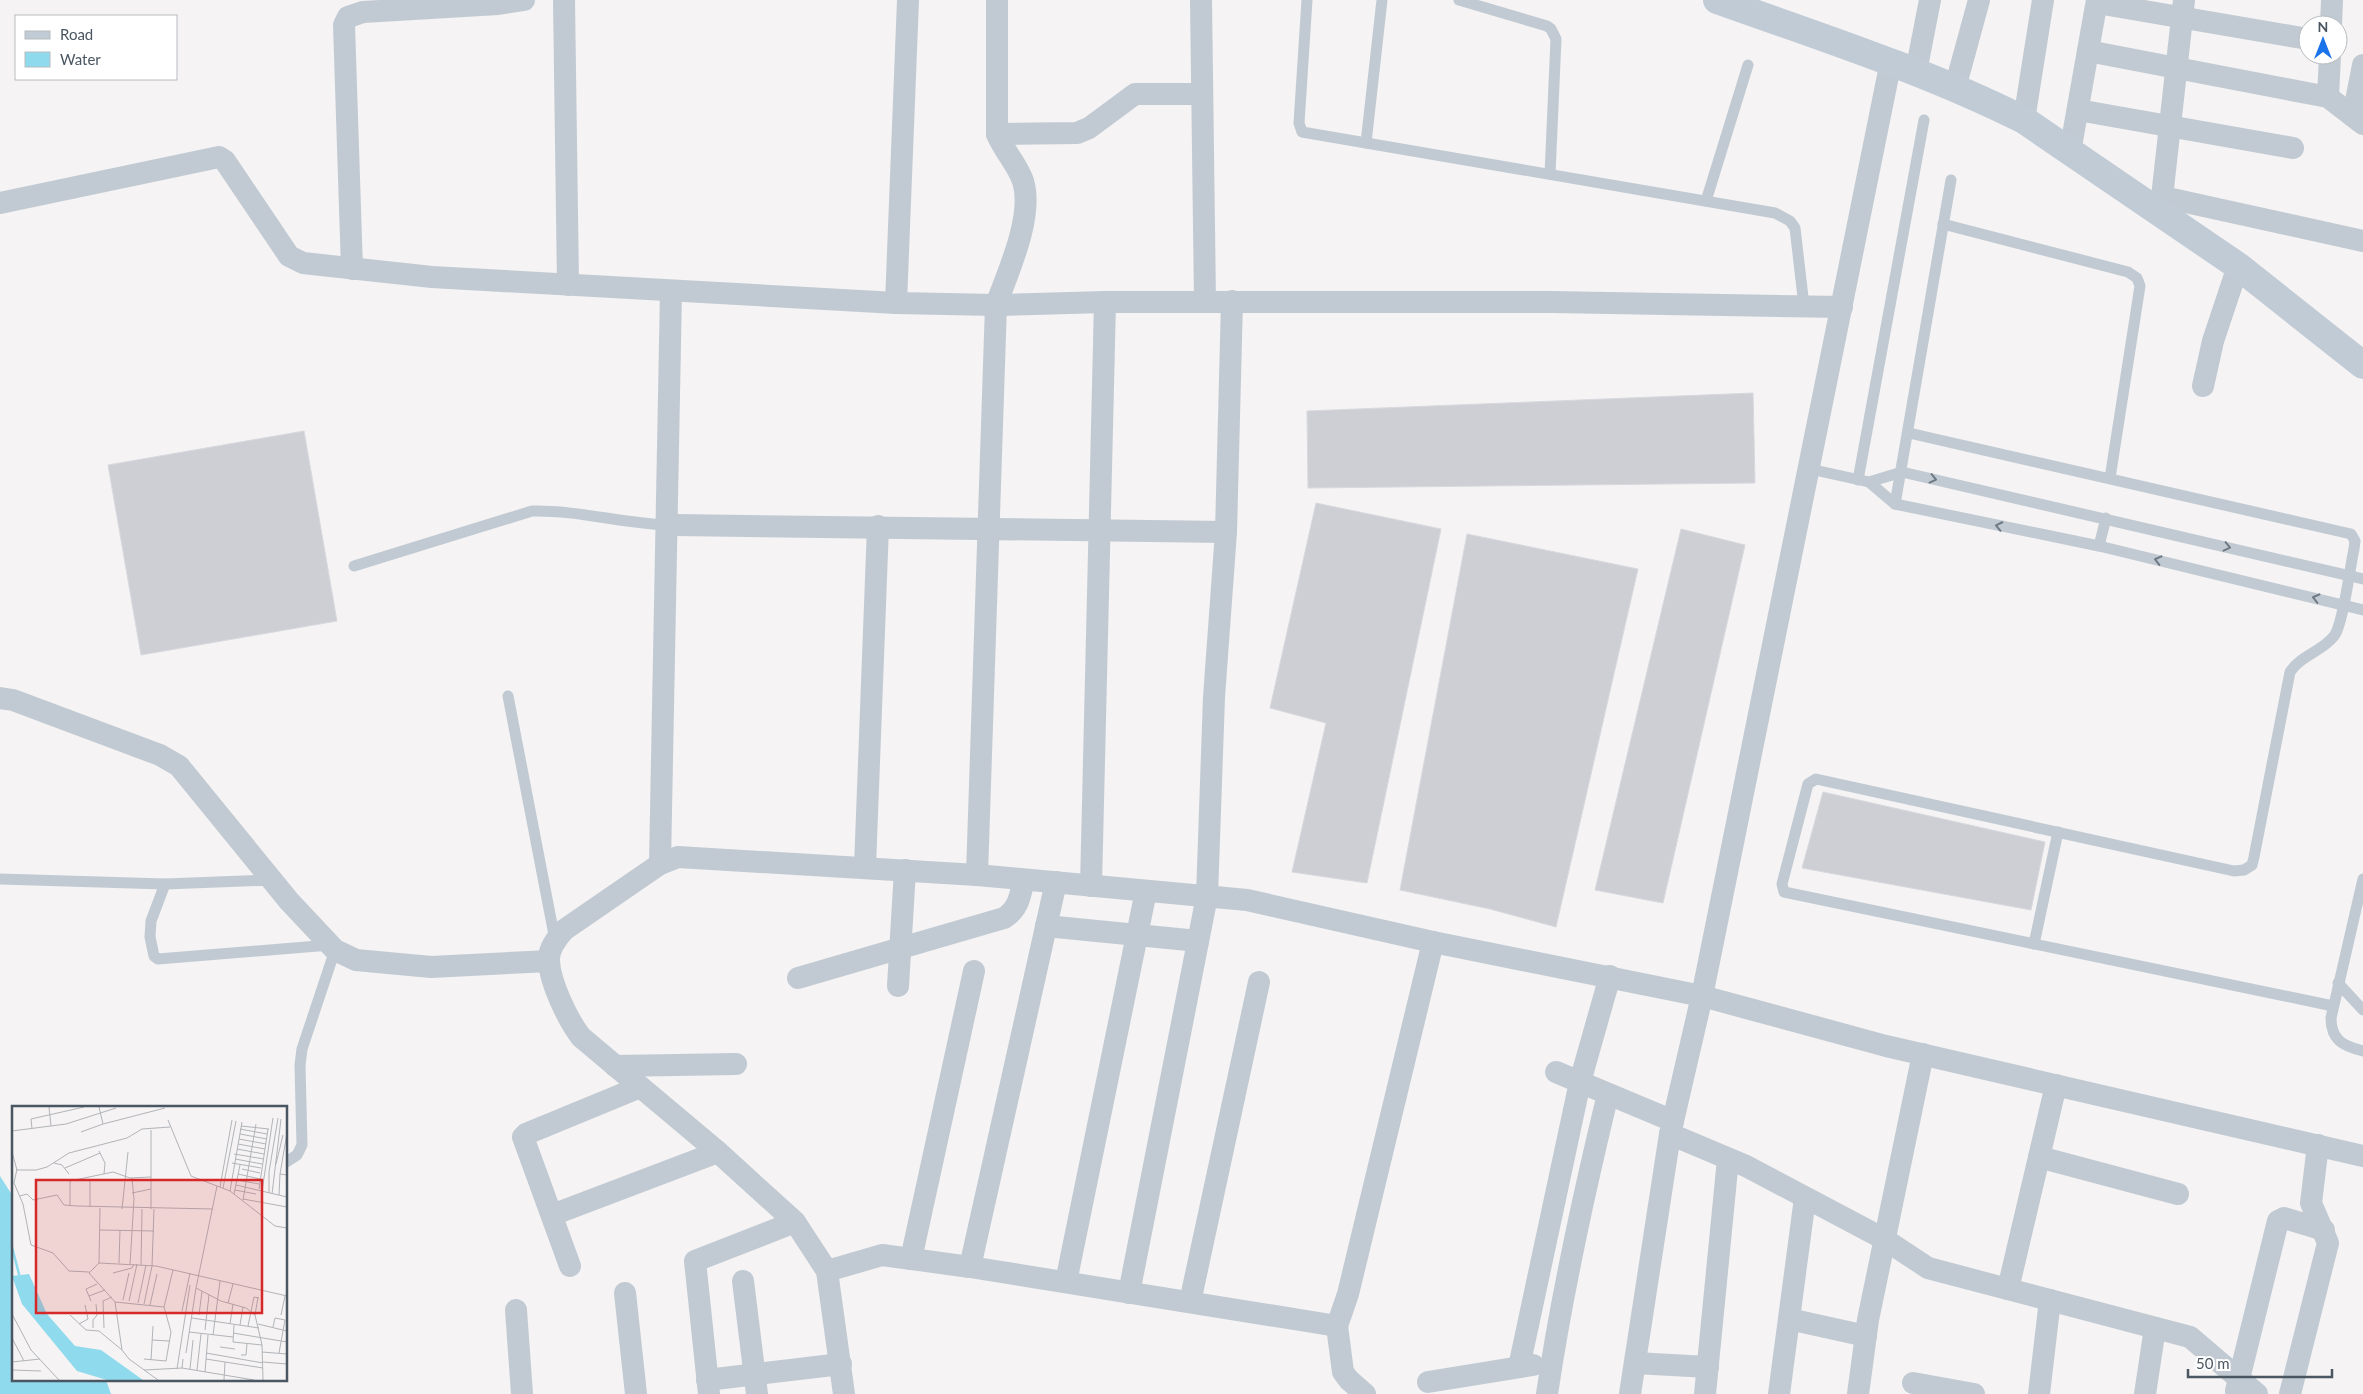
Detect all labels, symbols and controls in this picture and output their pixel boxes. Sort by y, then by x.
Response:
legend [15,15,178,80]
north arrow [2298,15,2348,65]
text: N [2318,18,2328,35]
text: Road [60,25,93,43]
text: Water [60,50,101,68]
one-way arrow [1928,473,1937,484]
one-way arrow [1994,521,2003,531]
one-way arrow [2223,541,2232,552]
one-way arrow [2153,555,2162,566]
one-way arrow [2311,593,2320,604]
inset map [12,1106,288,1382]
scale bar [2188,1346,2332,1378]
text: 50 m [2196,1354,2230,1372]

